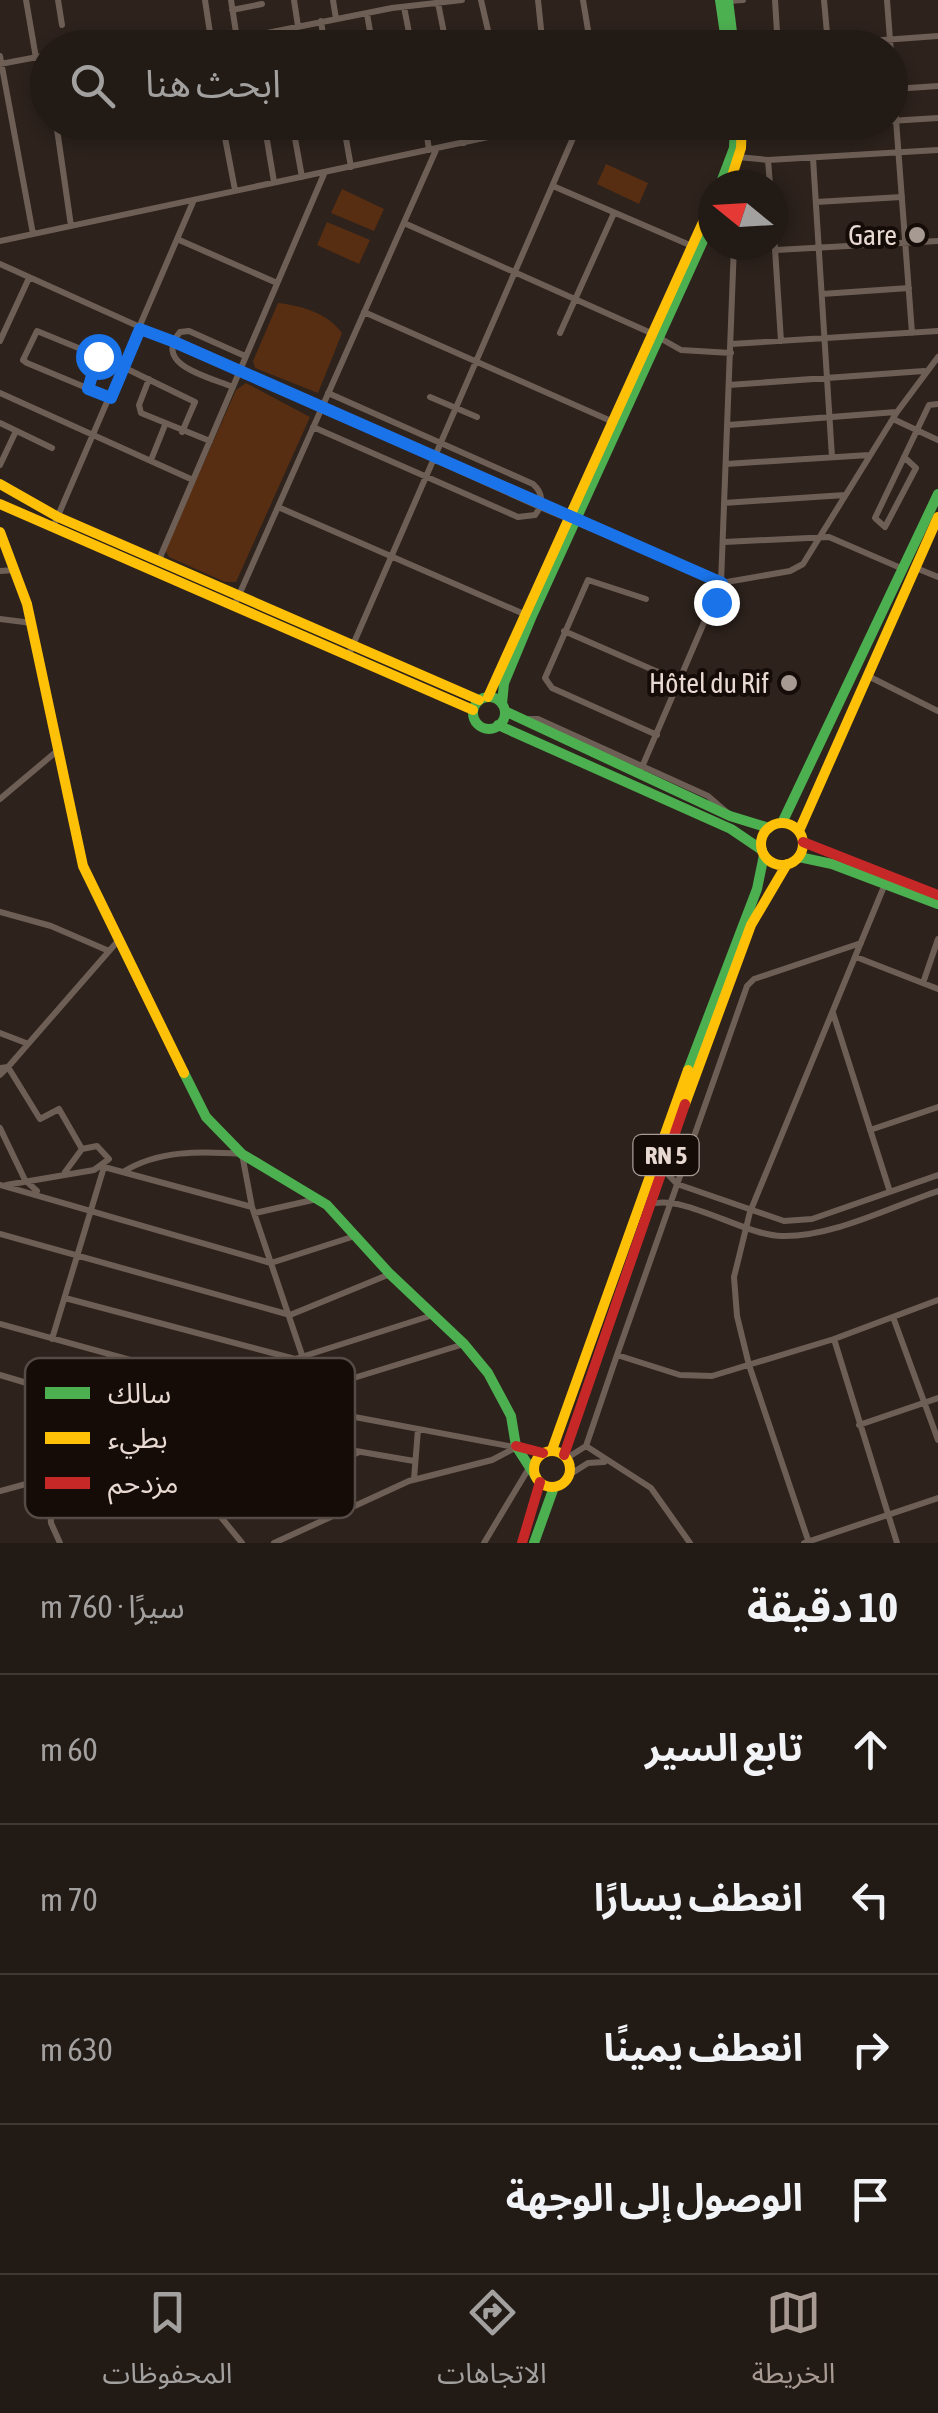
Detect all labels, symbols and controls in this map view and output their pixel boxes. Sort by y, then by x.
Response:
search box [30,30,908,140]
icon: search [65,58,120,113]
text: ابحث هنا [145,62,281,105]
north arrow [698,170,788,260]
place label: Gare [848,219,897,251]
marker: Gare [906,224,928,246]
route start [76,334,122,380]
route end [694,580,740,626]
place label: Hôtel du Rif [649,667,769,699]
marker: Hôtel du Rif [778,672,800,694]
road number: RN 5 [634,1135,698,1175]
legend [25,1358,355,1518]
text: سالك [108,1377,171,1409]
text: بطيء [108,1422,168,1459]
text: مزدحم [108,1467,179,1505]
text: 10 دقيقة [747,1583,898,1631]
text: سيرًا · 760 m [40,1588,185,1625]
icon: ahead [843,1722,898,1777]
text: تابع السير [645,1726,803,1769]
text: 60 m [40,1731,98,1768]
icon: left [843,1872,898,1927]
text: انعطف يسارًا [594,1876,803,1919]
text: 70 m [40,1881,98,1918]
icon: right [843,2022,898,2077]
text: انعطف يمينًا [603,2026,803,2069]
text: 630 m [40,2031,113,2068]
icon: arrive [843,2172,898,2227]
text: الوصول إلى الوجهة [506,2176,803,2219]
tab: المحفوظات [102,2285,232,2404]
tab: الاتجاهات [437,2285,547,2404]
tab: الخريطة [752,2285,836,2404]

